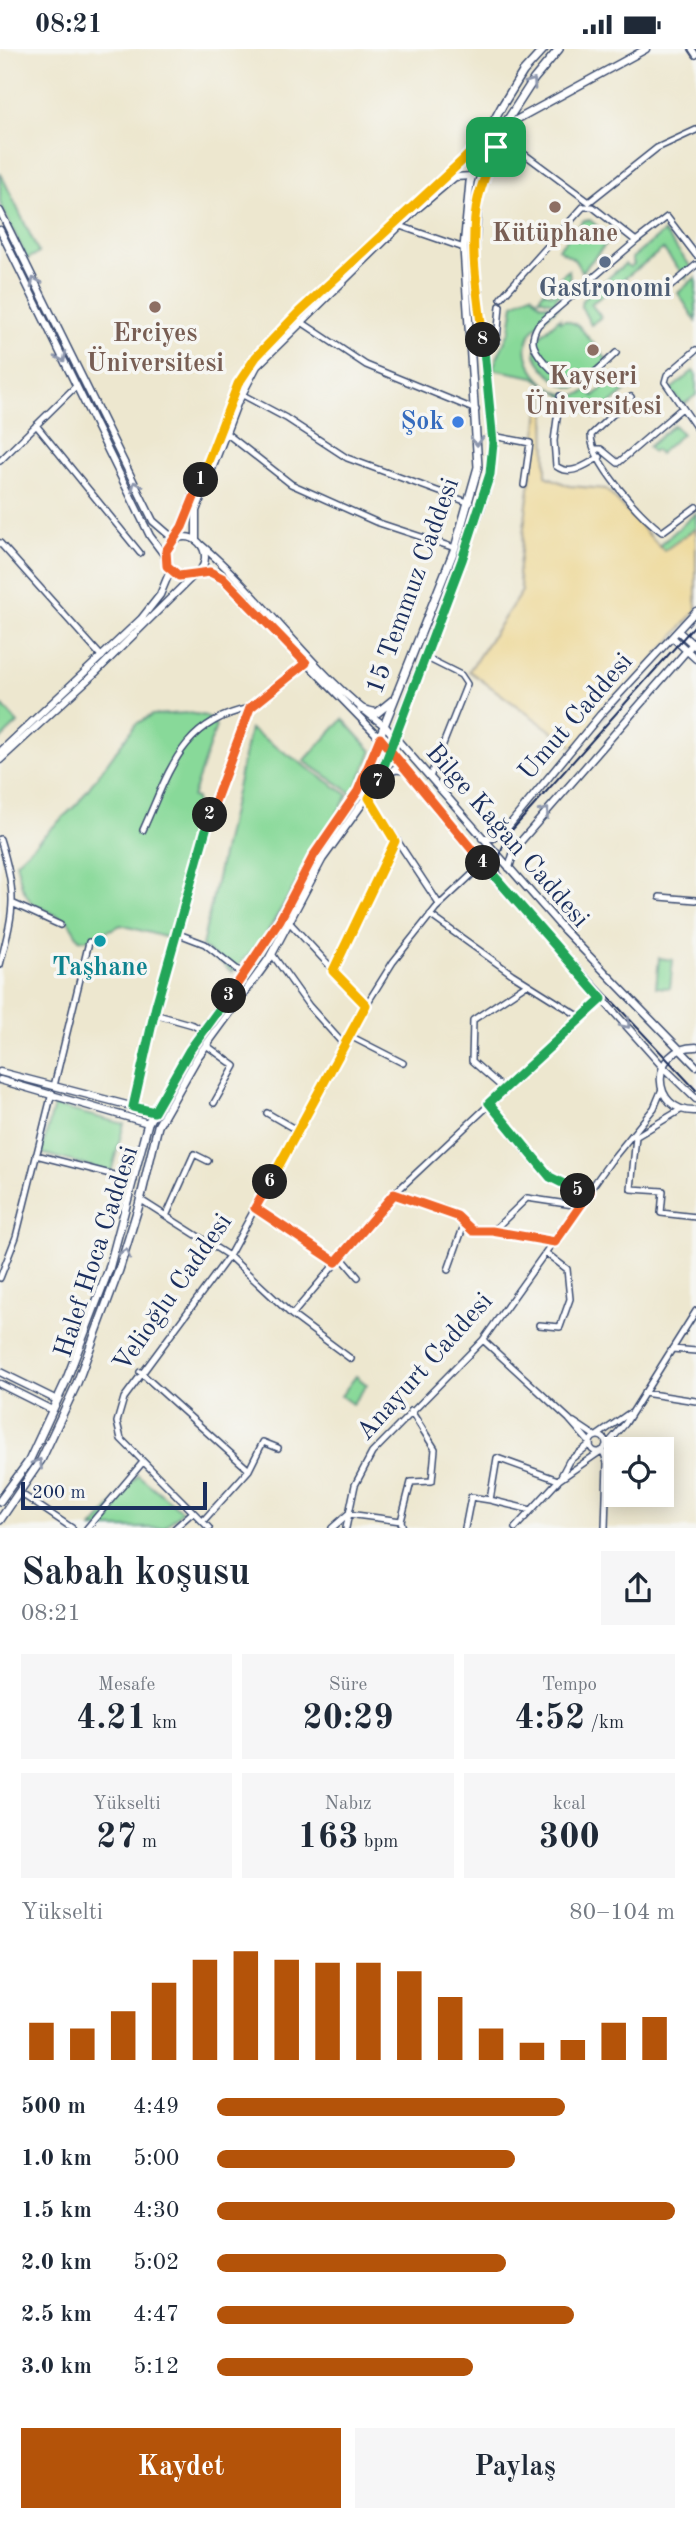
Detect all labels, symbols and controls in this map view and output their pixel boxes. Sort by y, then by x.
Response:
text: 08:21 [35,12,103,38]
one-way arrow [524,78,536,91]
pin [466,117,526,177]
icon: arrive [477,128,515,166]
marker: Kütüphane [547,199,563,215]
place label: Kütüphane [492,221,618,247]
marker: Gastronomi [597,254,613,270]
place label: Gastronomi [538,276,672,302]
one-way arrow [29,277,43,289]
marker: Erciyes Üniversitesi [147,299,163,315]
place label: Erciyes Üniversitesi [86,321,224,377]
pin: 8 [466,323,500,357]
text: 8 [477,330,488,349]
marker: Kayseri Üniversitesi [585,342,601,358]
one-way arrow [53,350,67,362]
place label: Kayseri Üniversitesi [524,364,662,420]
place label: Şok [400,409,444,435]
marker: Şok [450,414,466,430]
one-way arrow [470,436,485,447]
pin: 1 [184,463,218,497]
text: 1 [195,470,206,489]
street label: 15 Temmuz Caddesi [362,475,464,697]
one-way arrow [130,481,144,493]
street label: Umut Caddesi [514,649,638,785]
street label: Bilge Kağan Caddesi [421,739,593,933]
pin: 7 [360,765,396,799]
text: 7 [372,772,383,791]
pin: 2 [192,797,228,833]
text: 2 [204,805,215,824]
one-way arrow [537,808,550,821]
pin: 4 [466,845,500,881]
text: 4 [477,853,488,872]
marker: Taşhane [92,933,108,949]
place label: Taşhane [52,955,148,981]
pin: 3 [212,979,246,1013]
text: 3 [223,986,234,1005]
one-way arrow [618,1016,630,1029]
street label: Halef Hoca Caddesi [51,1143,143,1361]
pin: 6 [252,1165,288,1199]
text: 6 [264,1172,275,1191]
pin: 5 [560,1173,596,1209]
text: 5 [572,1181,583,1200]
street label: Velioğlu Caddesi [109,1209,237,1377]
one-way arrow [116,1247,131,1259]
street label: Anayurt Caddesi [352,1288,498,1446]
map controls [604,1437,674,1507]
button: locate [604,1437,674,1507]
one-way arrow [30,1458,43,1471]
scale bar [21,1479,206,1511]
text: 200 m [32,1484,85,1503]
button: share [601,1551,675,1625]
text: Sabah koşusu [21,1555,250,1593]
text: 08:21 [21,1602,81,1625]
text: Mesafe [98,1676,155,1695]
text: Süre [329,1676,367,1695]
text: Tempo [542,1676,597,1695]
text: 4.21 [76,1701,147,1736]
text: 20:29 [302,1701,394,1736]
text: 4:52 [515,1701,585,1736]
text: km [147,1714,177,1733]
text: /km [585,1714,624,1733]
text: Yükselti [93,1795,161,1814]
text: Nabız [324,1795,372,1814]
text: kcal [553,1795,586,1814]
text: 27 [96,1820,137,1855]
text: 163 [298,1820,358,1855]
text: 300 [539,1820,600,1855]
text: m [137,1833,157,1852]
text: bpm [358,1833,398,1852]
text: Yükselti [21,1901,103,1924]
text: 80–104 m [569,1901,675,1924]
text: 500 m [21,2095,86,2118]
text: 4:49 [133,2095,179,2118]
text: 1.0 km [21,2147,92,2170]
text: 5:00 [133,2147,179,2170]
text: 1.5 km [21,2199,92,2222]
text: 4:30 [133,2199,179,2222]
text: 2.0 km [21,2251,92,2274]
text: 5:02 [133,2251,179,2274]
text: 2.5 km [21,2303,92,2326]
text: 4:47 [133,2303,179,2326]
text: 3.0 km [21,2355,92,2378]
text: 5:12 [133,2355,179,2378]
button: Kaydet [21,2428,341,2508]
button: Paylaş [355,2428,675,2508]

